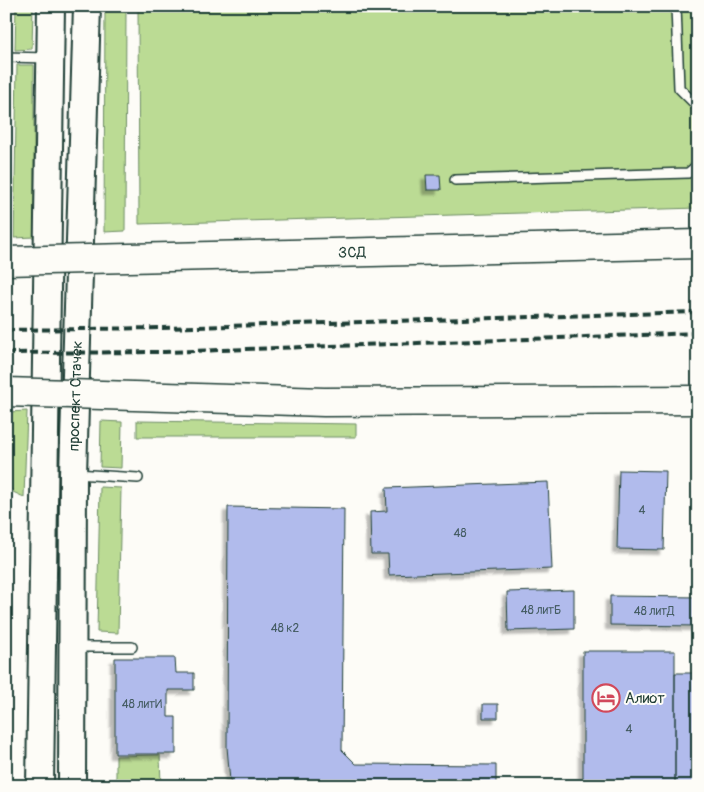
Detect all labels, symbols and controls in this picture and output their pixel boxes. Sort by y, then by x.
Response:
street label: ЗСД [338,243,367,262]
street label: проспект Стачек [64,340,86,452]
house number: 4 [639,503,646,518]
house number: 48 [453,526,467,541]
house number: 48 литБ [521,603,561,618]
house number: 48 литД [634,604,675,619]
house number: 48 к2 [271,621,300,636]
hotel icon: Алиот [591,683,621,713]
place label: Алиот [625,689,665,708]
house number: 48 литИ [122,697,162,712]
house number: 4 [626,722,633,737]

